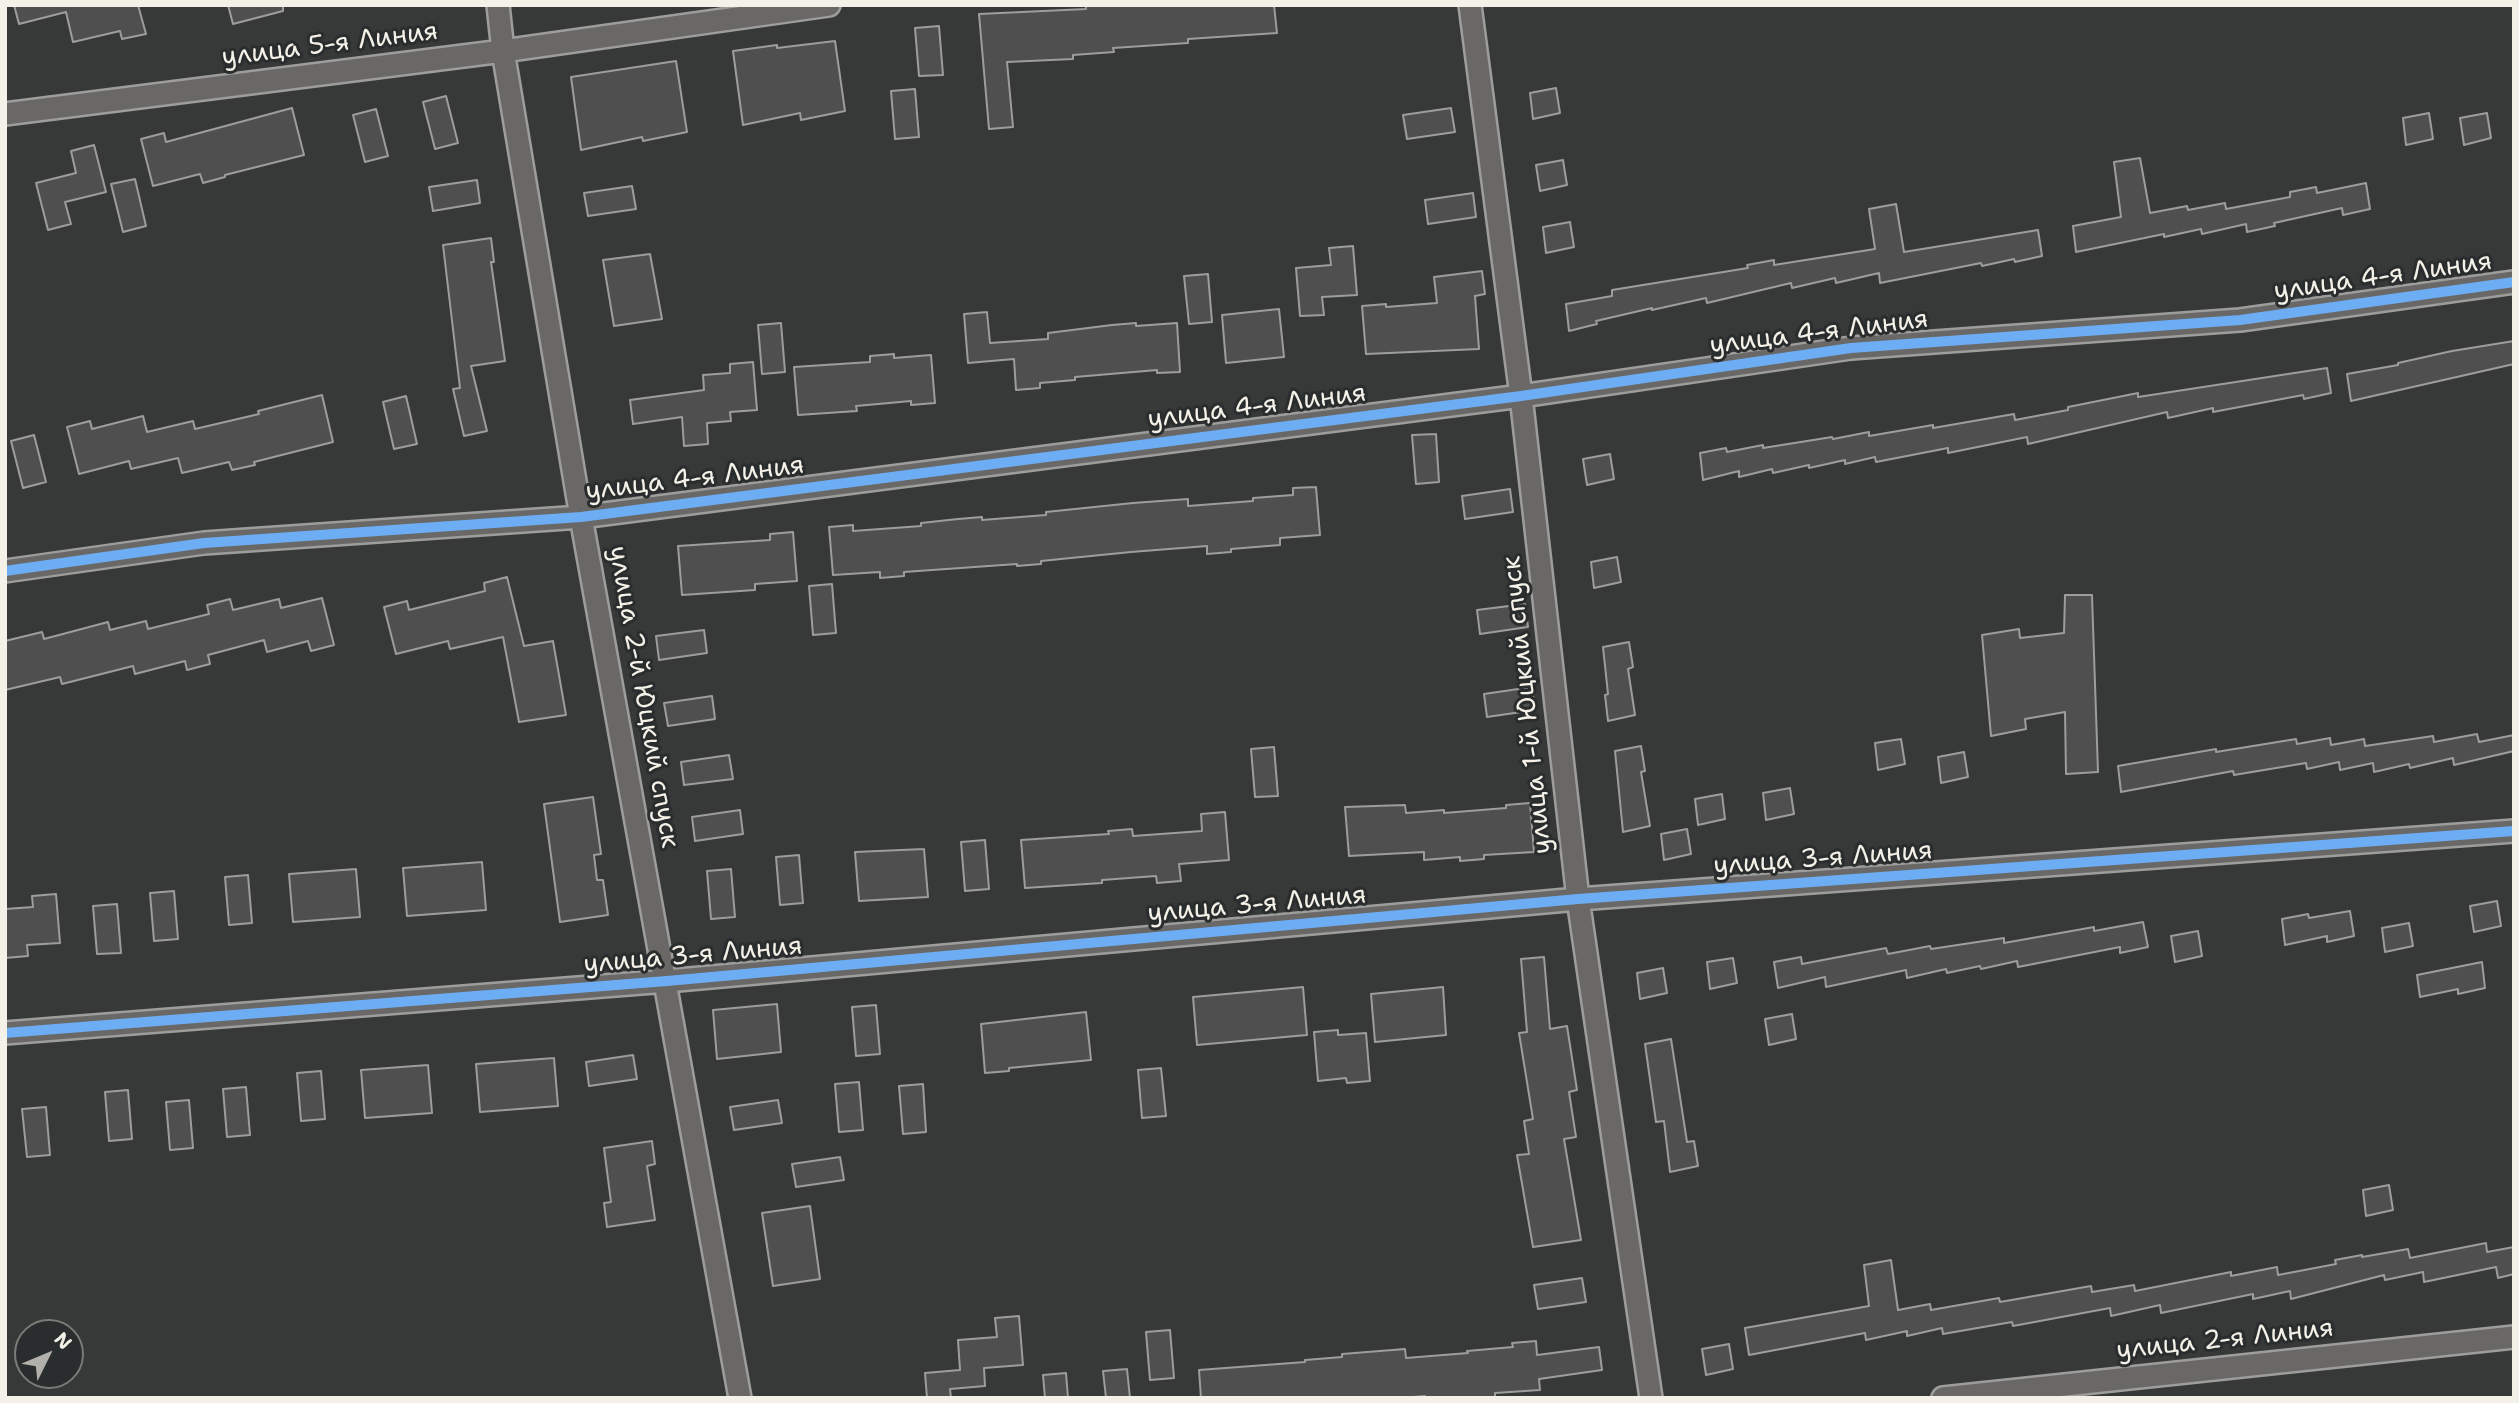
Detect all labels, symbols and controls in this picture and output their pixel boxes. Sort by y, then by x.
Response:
street label: улица 5-я Линия [220,16,440,74]
street label: улица 4-я Линия [2272,246,2494,308]
street label: улица 4-я Линия [1708,304,1930,362]
street label: улица 4-я Линия [1146,378,1368,436]
street label: улица 4-я Линия [584,450,806,508]
street label: улица 2-й Юцкий спуск [601,544,685,850]
street label: улица 1-й Юцкий спуск [1497,554,1559,856]
street label: улица 3-я Линия [1712,836,1934,882]
street label: улица 3-я Линия [1146,880,1368,930]
street label: улица 3-я Линия [582,931,804,981]
street label: улица 2-я Линия [2115,1313,2335,1367]
north arrow [14,1319,84,1389]
text: N [49,1327,78,1355]

